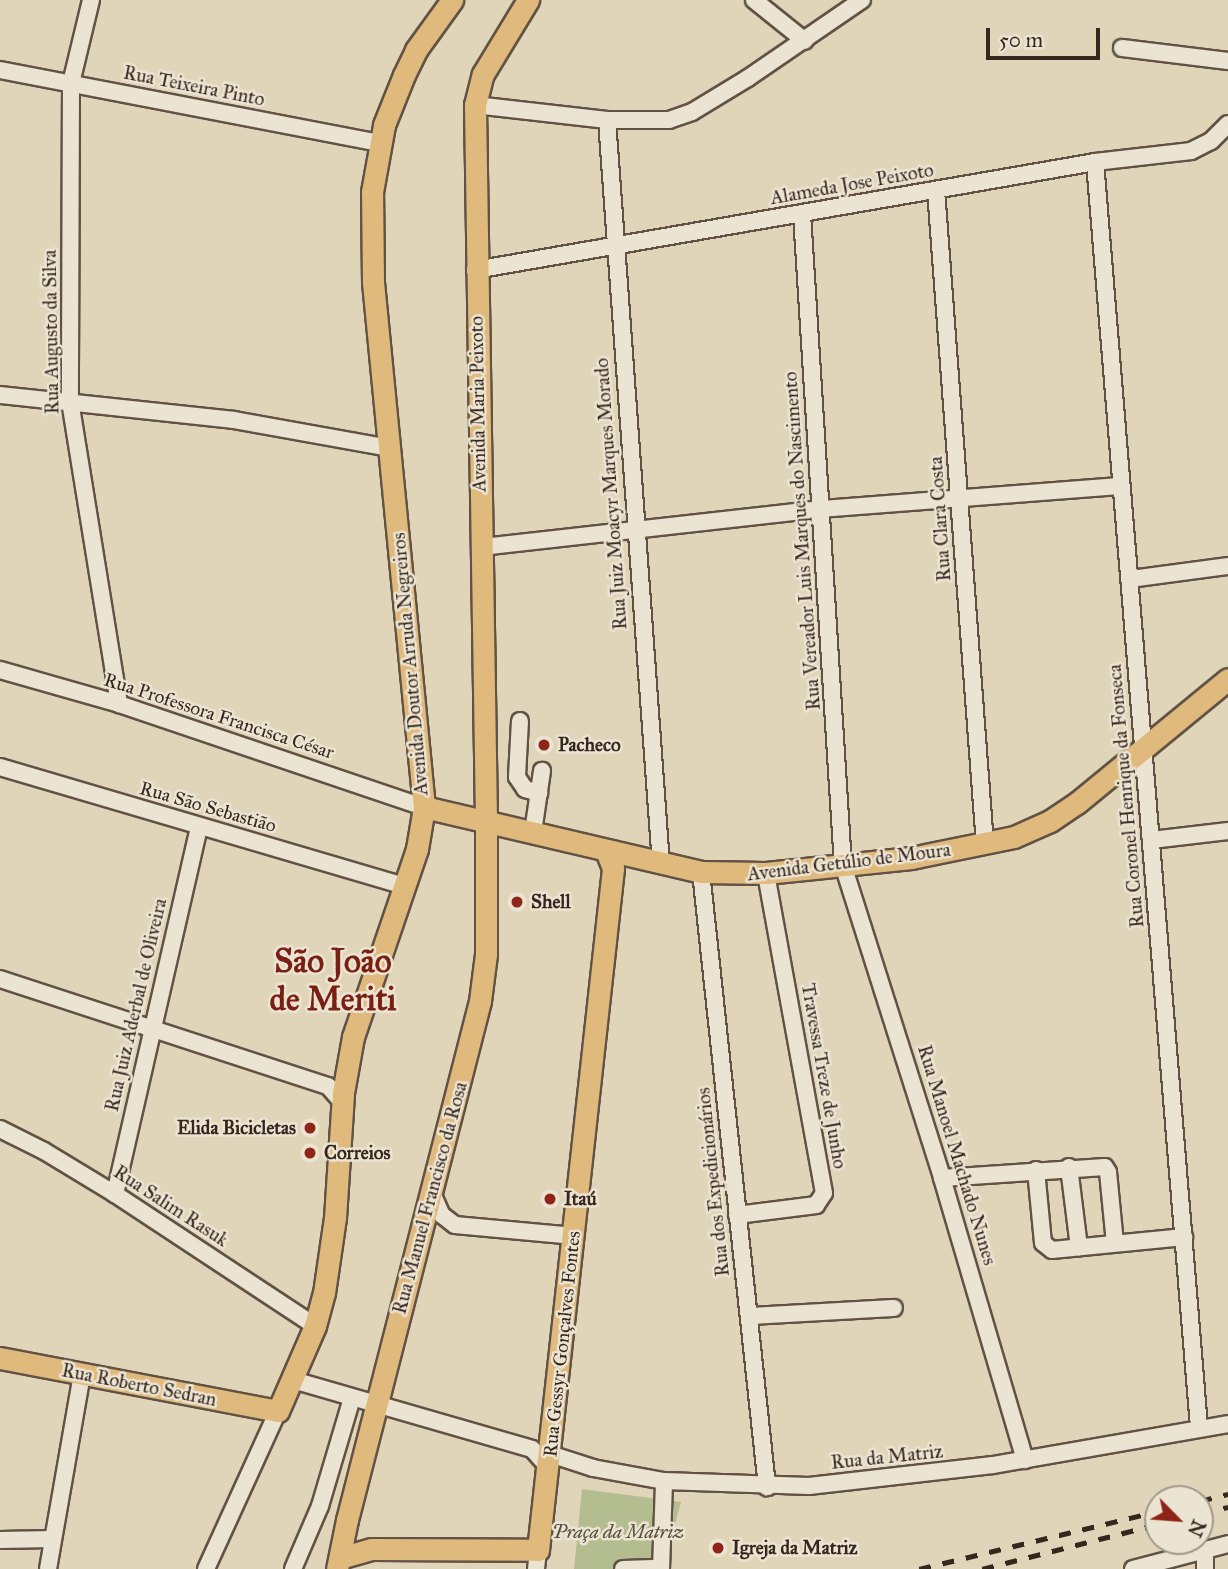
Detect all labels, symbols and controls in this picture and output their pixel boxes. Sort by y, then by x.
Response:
scale bar [990,14,1104,58]
text: 50 m [999,27,1043,53]
street label: Rua Teixeira Pinto [121,61,267,111]
street label: Alameda Jose Peixoto [769,158,935,210]
street label: Rua Augusto da Silva [38,250,64,414]
street label: Avenida Maria Peixoto [465,316,491,492]
street label: Rua Juiz Moacyr Marques Morado [590,357,632,631]
street label: Rua Vereador Luis Marques do Nascimento [779,371,825,711]
street label: Rua Clara Costa [924,456,956,582]
street label: Avenida Doutor Arruda Negreiros [387,532,433,796]
street label: Rua Coronel Henrique da Fonseca [1103,663,1149,929]
street label: Rua Professora Francisca César [101,668,337,764]
place label: Pacheco [558,734,621,756]
marker: Pacheco [536,737,552,753]
street label: Rua São Sebastião [137,777,279,837]
street label: Avenida Getúlio de Moura [746,838,952,886]
place label: Shell [531,891,571,913]
marker: Shell [509,894,525,910]
street label: Rua Juiz Aderbal de Oliveira [100,896,172,1114]
district label: São João de Meriti [270,942,396,1020]
street label: Travessa Treze de Junho [796,981,852,1171]
street label: Rua Manoel Machado Nunes [913,1042,1001,1268]
street label: Rua Manuel Francisco da Rosa [388,1079,472,1317]
street label: Rua dos Expedicionários [692,1086,734,1278]
place label: Elida Bicicletas [177,1117,296,1139]
marker: Elida Bicicletas [302,1120,318,1136]
place label: Correios [324,1142,390,1164]
marker: Correios [302,1145,318,1161]
street label: Rua Salim Rasuk [109,1160,233,1252]
place label: Itaú [564,1188,597,1210]
marker: Itaú [542,1191,558,1207]
street label: Rua Gessyr Gonçalves Fontes [539,1230,585,1458]
street label: Rua Roberto Sedran [60,1359,218,1411]
street label: Rua da Matriz [830,1440,944,1474]
north arrow [1144,1485,1214,1555]
text: N [1183,1516,1211,1540]
park label: Praça da Matriz [552,1521,684,1543]
place label: Igreja da Matriz [732,1537,858,1559]
marker: Igreja da Matriz [710,1540,726,1556]

